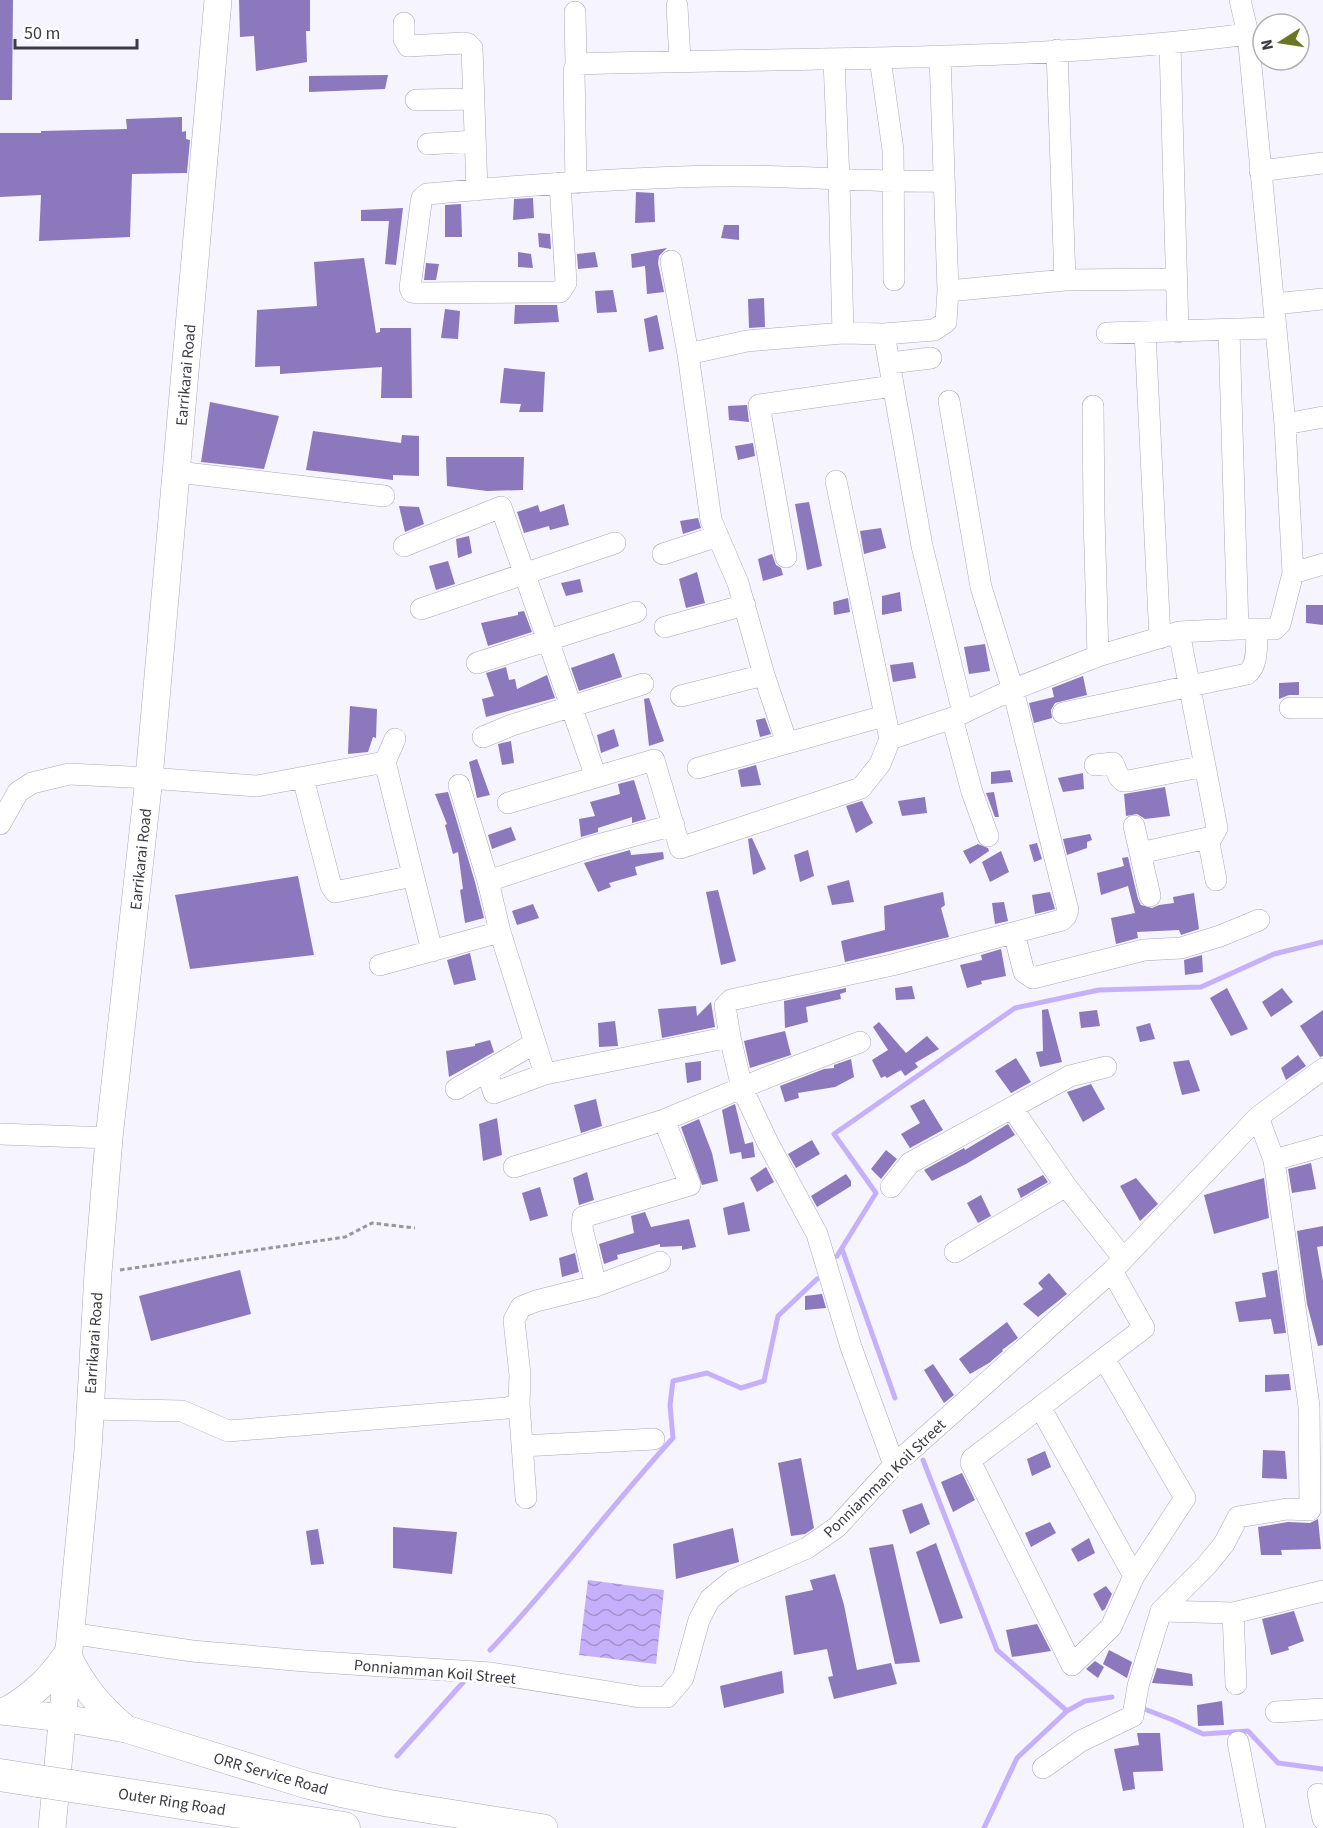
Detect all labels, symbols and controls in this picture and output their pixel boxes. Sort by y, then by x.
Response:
scale bar [15,12,136,50]
north arrow [1251,12,1311,72]
text: 50 m [24,21,60,46]
text: N [1255,37,1279,52]
street label: Earrikarai Road [171,323,201,427]
street label: Earrikarai Road [125,807,157,911]
street label: Earrikarai Road [79,1291,109,1395]
street label: Ponniamman Koil Street [819,1414,951,1543]
street label: Ponniamman Koil Street [353,1654,517,1690]
street label: ORR Service Road [211,1747,331,1801]
street label: Outer Ring Road [116,1783,227,1821]

